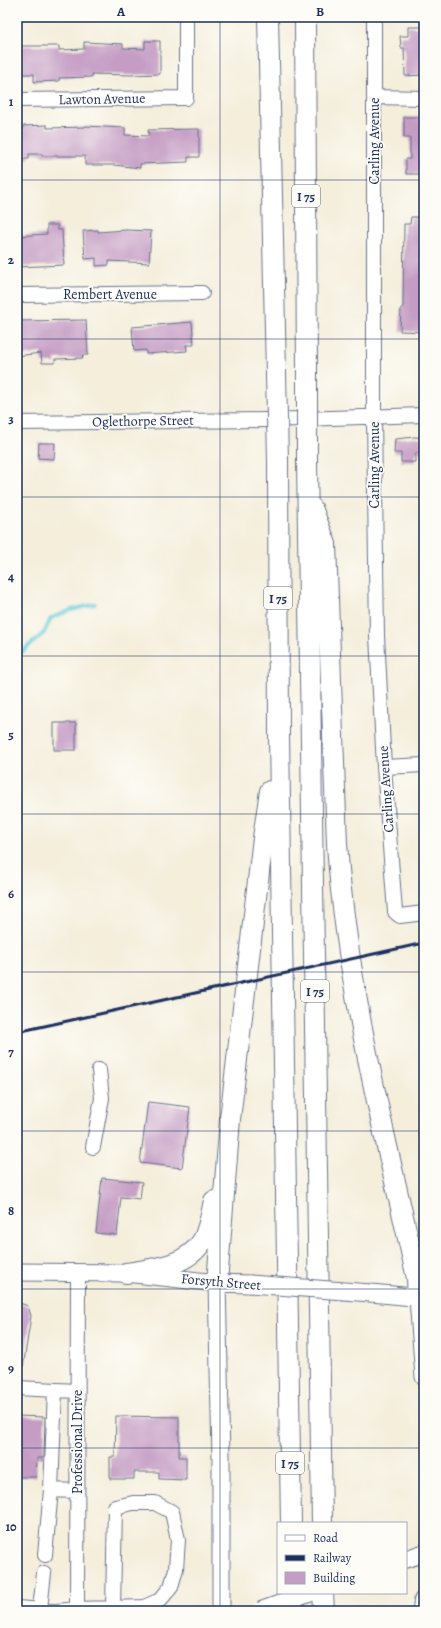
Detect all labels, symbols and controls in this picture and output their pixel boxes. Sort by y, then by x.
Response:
text: A [116,3,126,20]
text: B [316,3,324,20]
street label: Lawton Avenue [58,89,146,109]
text: 1 [9,93,14,110]
street label: Carling Avenue [365,97,384,185]
road number: I 75 [292,185,320,207]
text: 2 [8,251,15,268]
street label: Rembert Avenue [63,285,157,304]
text: 3 [8,410,14,427]
street label: Oglethorpe Street [92,411,194,431]
street label: Carling Avenue [365,421,384,509]
text: 4 [8,568,14,585]
road number: I 75 [264,587,292,609]
text: 5 [8,726,14,743]
street label: Carling Avenue [373,745,399,833]
text: 6 [8,885,14,902]
road number: I 75 [301,980,329,1002]
text: 7 [8,1043,14,1060]
text: 8 [8,1202,14,1219]
street label: Forsyth Street [180,1269,262,1295]
text: 9 [8,1360,14,1377]
street label: Professional Drive [68,1390,87,1494]
road number: I 75 [276,1452,304,1474]
text: 10 [5,1518,17,1535]
legend [277,1522,407,1594]
text: Road [313,1530,339,1546]
text: Railway [313,1550,352,1566]
text: Building [313,1570,355,1586]

